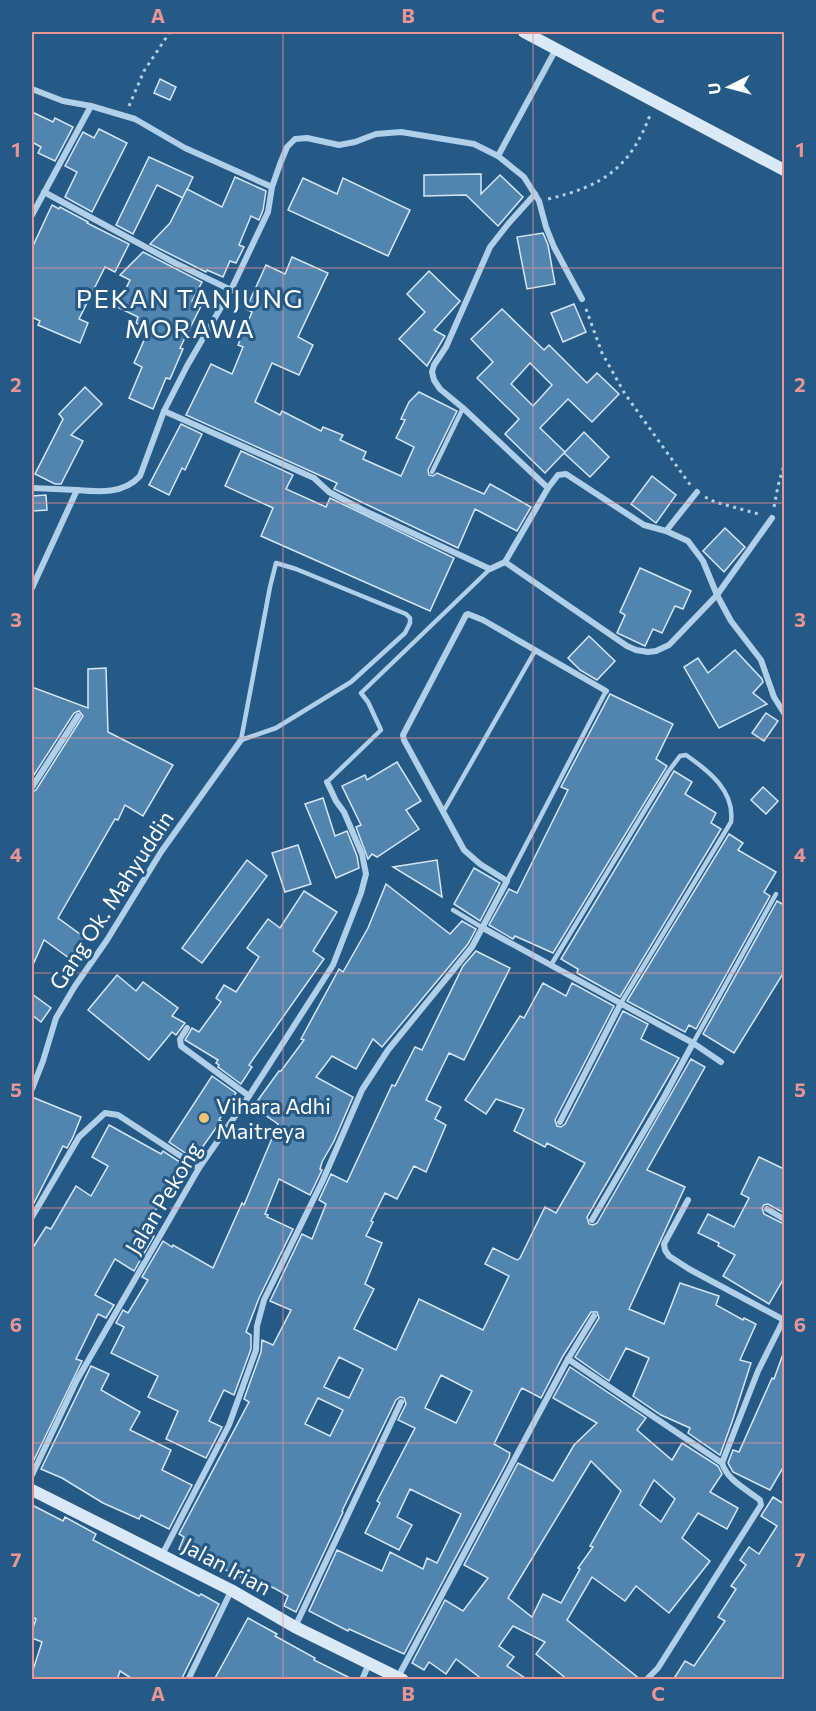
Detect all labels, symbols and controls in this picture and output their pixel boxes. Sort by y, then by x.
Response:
text: A [151,3,165,27]
text: B [401,3,415,27]
text: C [651,3,665,27]
north arrow [699,57,759,117]
text: U [704,82,724,95]
text: 1 [11,137,21,161]
text: 1 [795,137,805,161]
district label: PEKAN TANJUNG MORAWA [76,282,304,343]
text: 2 [10,372,22,396]
text: 2 [794,372,806,396]
text: 3 [10,607,22,631]
text: 3 [794,607,806,631]
street label: Gang Ok. Mahyuddin [43,806,179,994]
text: 4 [10,842,22,866]
text: 4 [794,842,806,866]
text: 5 [10,1077,22,1101]
text: 5 [794,1077,806,1101]
place label: Vihara Adhi Maitreya [216,1092,331,1144]
marker: Vihara Adhi Maitreya [197,1111,211,1125]
street label: Jalan Pekong [119,1137,207,1259]
text: 6 [10,1312,22,1336]
text: 6 [794,1312,806,1336]
street label: Jalan Irian [178,1531,276,1601]
text: 7 [11,1547,22,1571]
text: 7 [795,1547,806,1571]
text: A [151,1681,165,1705]
text: B [401,1681,415,1705]
text: C [651,1681,665,1705]

